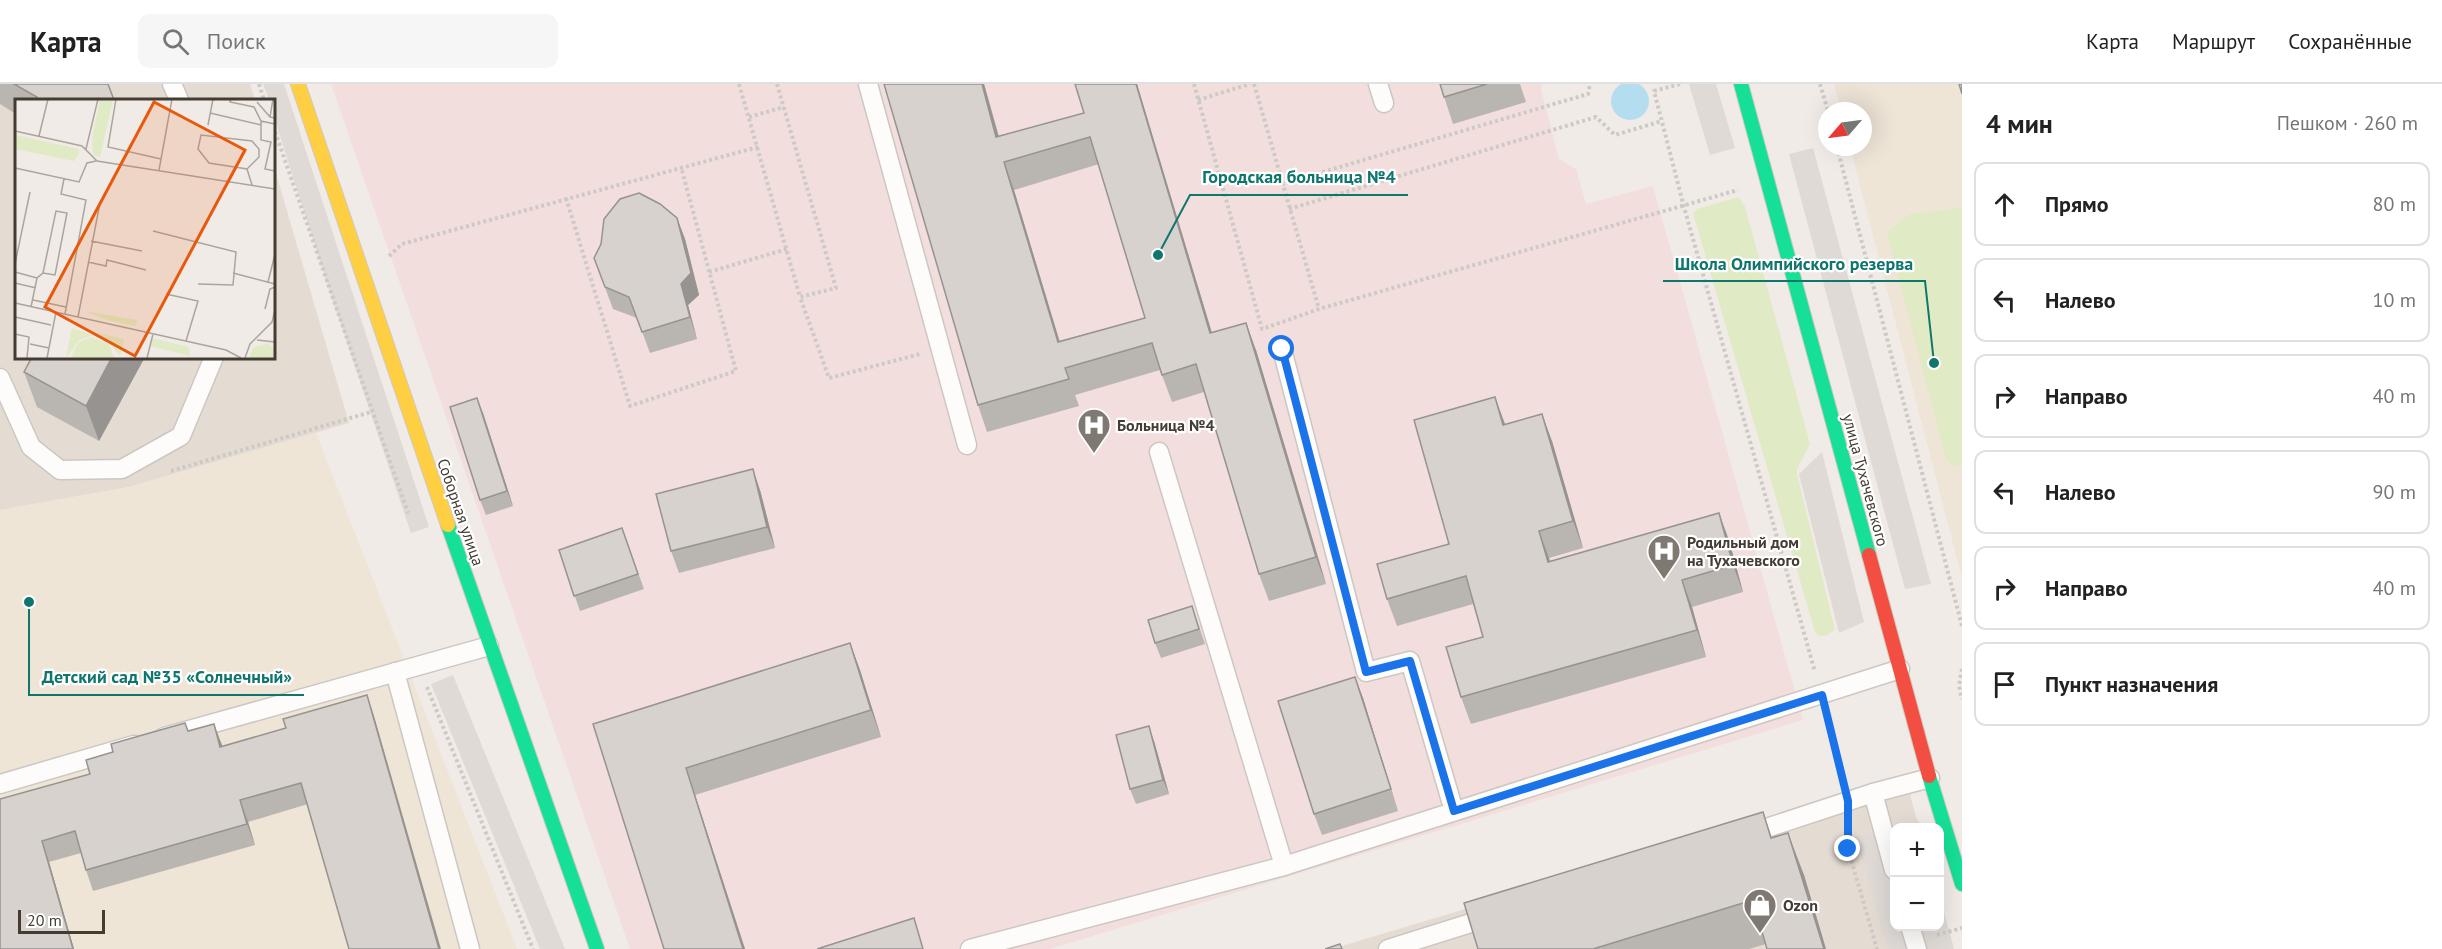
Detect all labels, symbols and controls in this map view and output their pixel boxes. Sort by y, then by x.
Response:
search box [138,14,558,68]
text: Карта [30,23,102,60]
icon: search [159,25,192,58]
text: Поиск [207,27,266,55]
text: Карта [2086,28,2139,55]
text: Маршрут [2172,28,2255,55]
text: Сохранённые [2288,28,2412,55]
inset map [15,99,274,358]
north arrow [1818,102,1872,156]
text: 4 мин [1986,107,2053,140]
text: Пешком · 260 m [2277,110,2418,136]
callout: Городская больница №4 [1190,159,1408,195]
text: Городская больница №4 [1202,165,1396,188]
icon: ahead [1988,188,2021,221]
text: Прямо [2045,190,2108,218]
text: 80 m [2373,191,2416,217]
callout: Школа Олимпийского резерва [1663,245,1925,281]
text: Школа Олимпийского резерва [1675,252,1913,275]
icon: left [1988,284,2021,317]
text: Налево [2045,286,2116,314]
text: 10 m [2373,287,2416,313]
route start [1268,335,1294,361]
icon: right [1988,380,2021,413]
text: Направо [2045,382,2128,410]
text: 40 m [2373,383,2416,409]
hospital icon: Больница №4 [1076,407,1112,454]
street label: улица Тухачевского [1839,412,1893,548]
place label: Больница №4 [1117,415,1215,435]
street label: Соборная улица [433,456,489,568]
icon: left [1988,476,2021,509]
text: Налево [2045,478,2116,506]
text: 90 m [2373,479,2416,505]
place label: Родильный дом на Тухачевского [1687,532,1800,570]
hospital icon: Родильный дом на Тухачевского [1646,533,1682,580]
icon: right [1988,572,2021,605]
text: Направо [2045,574,2128,602]
text: 40 m [2373,575,2416,601]
callout: Детский сад №35 «Солнечный» [29,659,304,695]
text: Детский сад №35 «Солнечный» [42,665,292,688]
icon: arrive [1988,668,2021,701]
text: Пункт назначения [2045,670,2218,698]
map controls [1890,823,1944,931]
button: + [1890,823,1944,877]
route end [1834,835,1860,861]
button: − [1890,877,1944,931]
shop icon: Ozon [1742,887,1778,934]
place label: Ozon [1783,895,1818,915]
scale bar [18,907,105,934]
text: 20 m [27,910,62,930]

